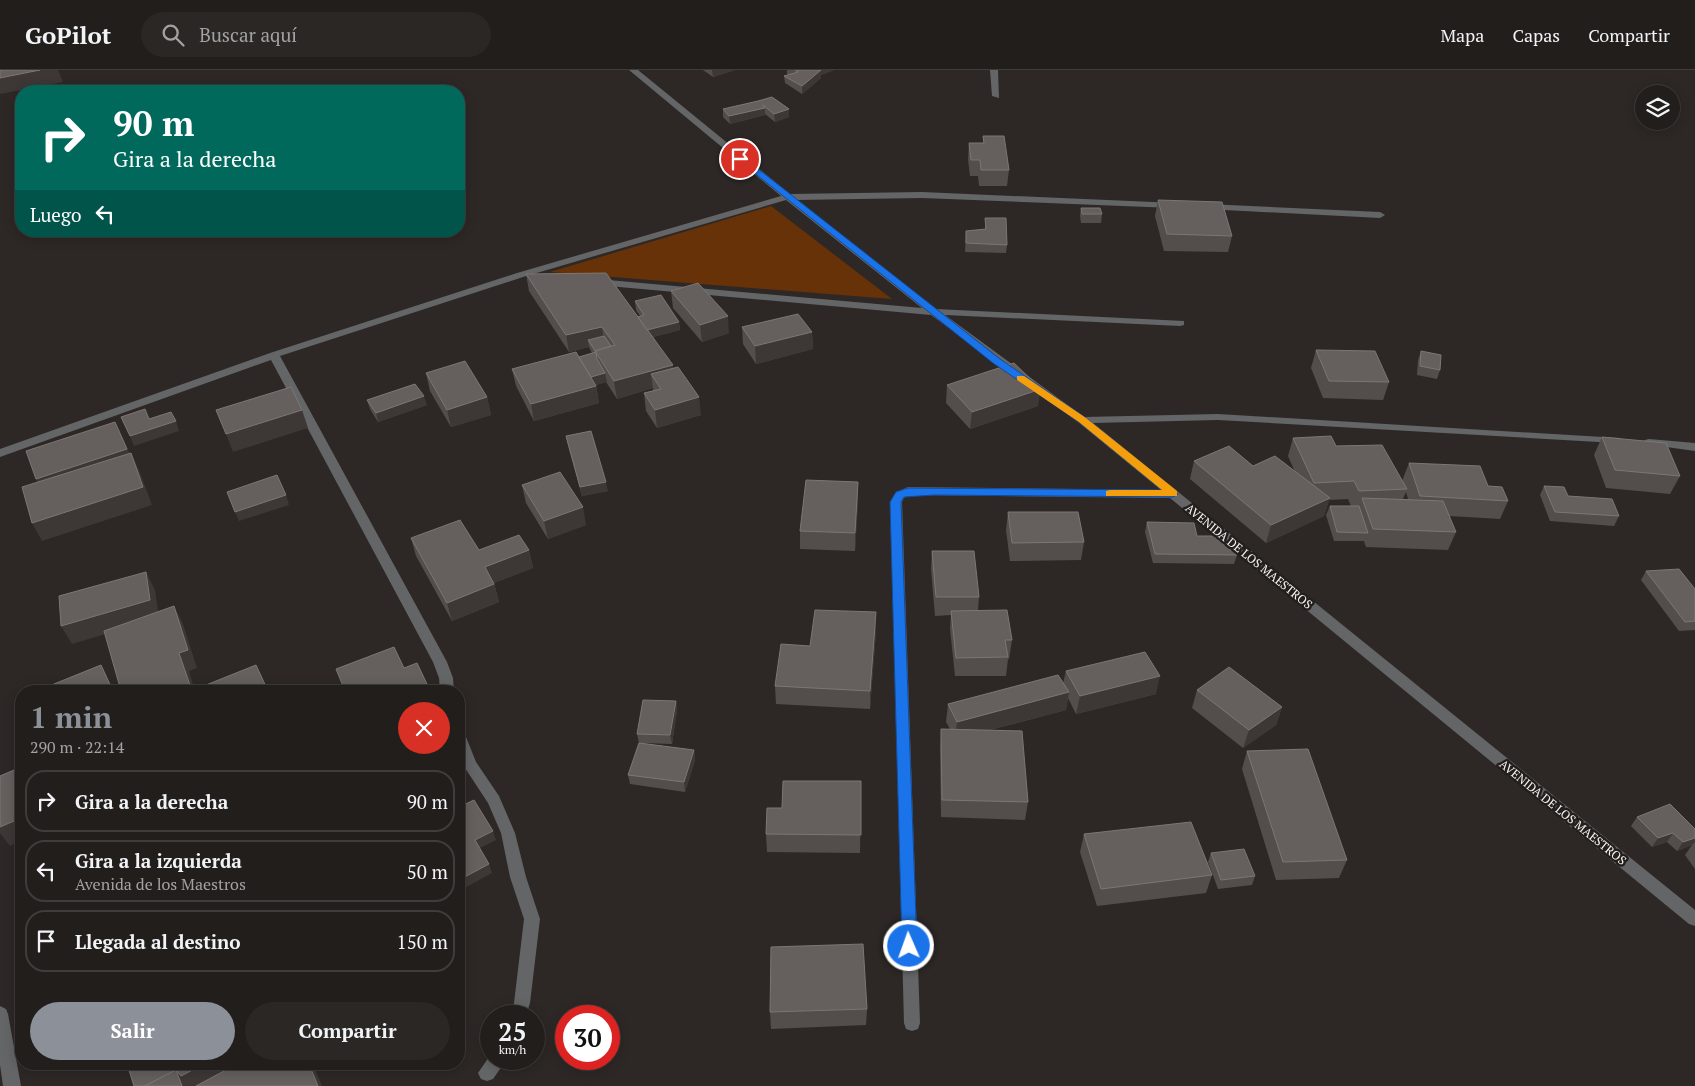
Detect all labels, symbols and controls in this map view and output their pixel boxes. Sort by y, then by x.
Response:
search box [141,12,491,57]
text: GoPilot [25,19,111,51]
icon: search [159,21,187,49]
text: Buscar aquí [199,22,297,47]
text: Mapa [1440,23,1484,47]
text: Capas [1512,23,1560,47]
text: Compartir [1588,23,1670,47]
map controls [1635,85,1680,130]
button: layers [1635,85,1680,130]
text: 90 m [113,100,194,146]
icon: right [30,105,95,170]
pin [719,138,761,180]
text: Gira a la derecha [113,144,276,173]
icon: arrive [726,145,754,173]
icon: left [91,200,119,228]
text: Luego [30,202,81,227]
street label: AVENIDA DE LOS MAESTROS [1183,500,1315,612]
text: 1 min [30,697,112,737]
button: close [398,702,450,754]
text: 290 m · 22:14 [30,736,124,758]
street label: AVENIDA DE LOS MAESTROS [1497,756,1629,868]
icon: right [32,787,60,815]
text: Gira a la derecha [75,789,228,814]
text: 90 m [407,789,448,814]
text: Gira a la izquierda [75,848,242,873]
icon: left [32,857,60,885]
text: 50 m [407,859,448,884]
text: Avenida de los Maestros [75,873,246,895]
position arrow [882,919,934,971]
icon: arrive [32,927,60,955]
text: Llegada al destino [75,929,241,954]
text: 150 m [397,929,448,954]
button: Salir [30,1002,235,1060]
button: Compartir [245,1002,450,1060]
speed limit sign: 30 [555,1005,620,1070]
text: 25 [498,1015,527,1048]
text: km/h [499,1042,526,1057]

